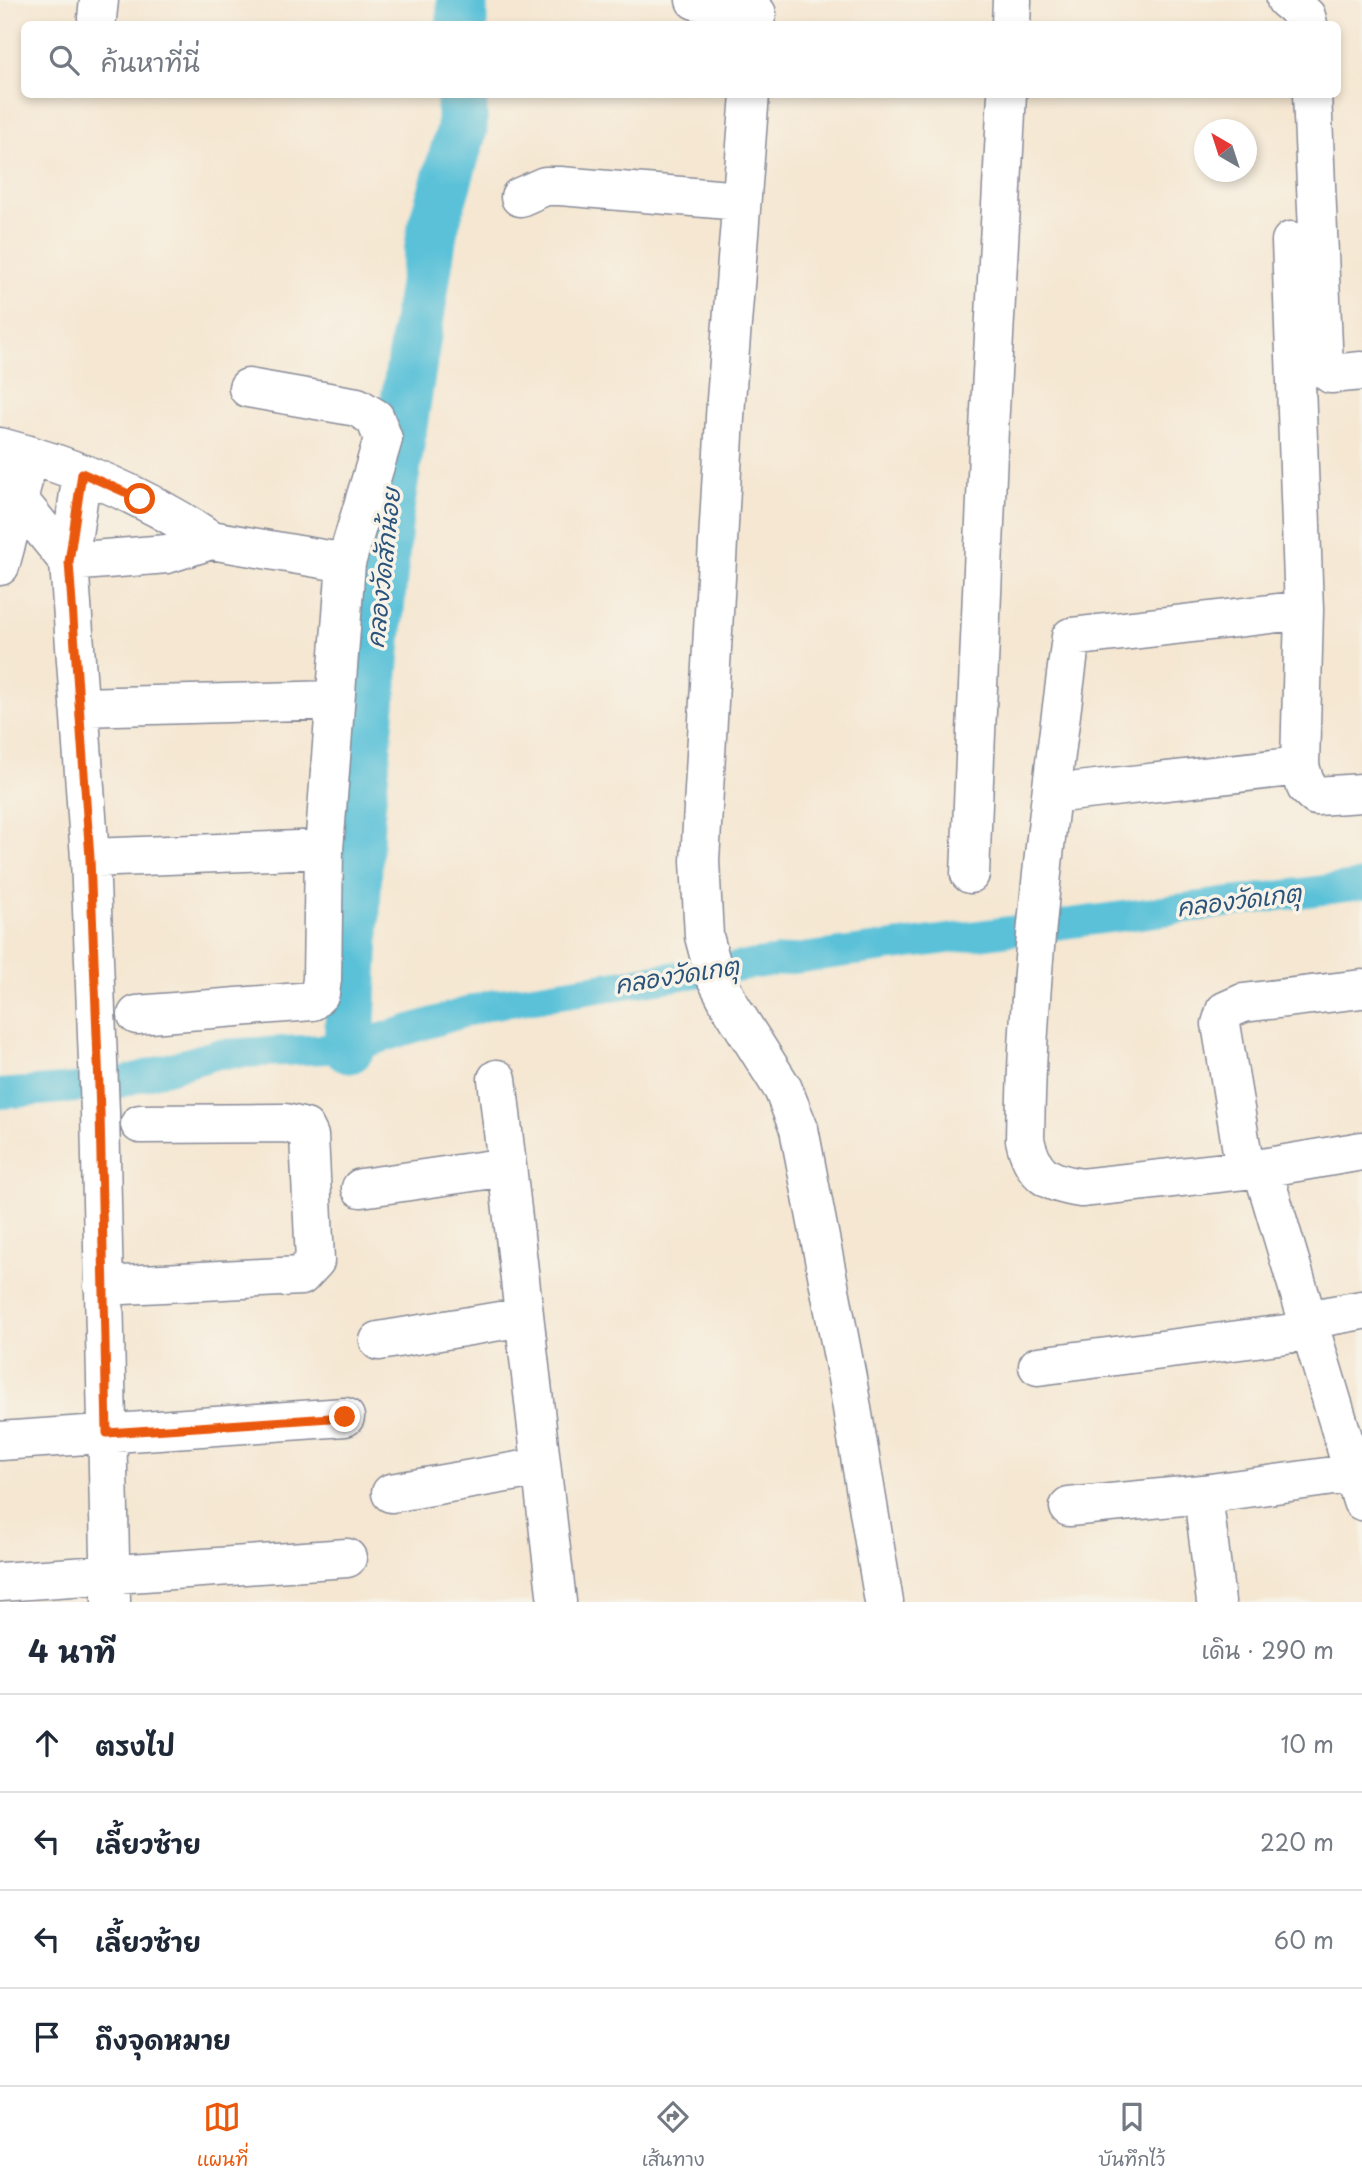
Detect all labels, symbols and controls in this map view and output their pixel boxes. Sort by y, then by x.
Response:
search box [21,21,1341,98]
icon: search [45,41,83,79]
text: ค้นหาที่นี่ [101,42,200,81]
north arrow [1194,119,1257,182]
route start [124,483,155,514]
water label: คลองวัดสักน้อย [356,484,409,650]
water label: คลองวัดเกตุ [1174,873,1304,926]
water label: คลองวัดเกตุ [612,946,743,1004]
route end [329,1401,360,1432]
text: 4 นาที [28,1628,116,1673]
text: เดิน · 290 m [1202,1632,1334,1667]
icon: ahead [28,1724,66,1762]
text: ตรงไป [95,1726,175,1765]
text: 10 m [1280,1726,1334,1761]
icon: left [28,1822,66,1860]
text: เลี้ยวซ้าย [95,1824,201,1863]
text: 220 m [1260,1824,1334,1859]
icon: left [28,1920,66,1958]
text: เลี้ยวซ้าย [95,1922,201,1961]
text: 60 m [1274,1922,1334,1957]
icon: arrive [28,2018,66,2056]
text: ถึงจุดหมาย [95,2020,231,2059]
tab: แผนที่ [197,2098,248,2173]
tab: เส้นทาง [642,2098,705,2173]
tab: บันทึกไว้ [1098,2098,1165,2173]

